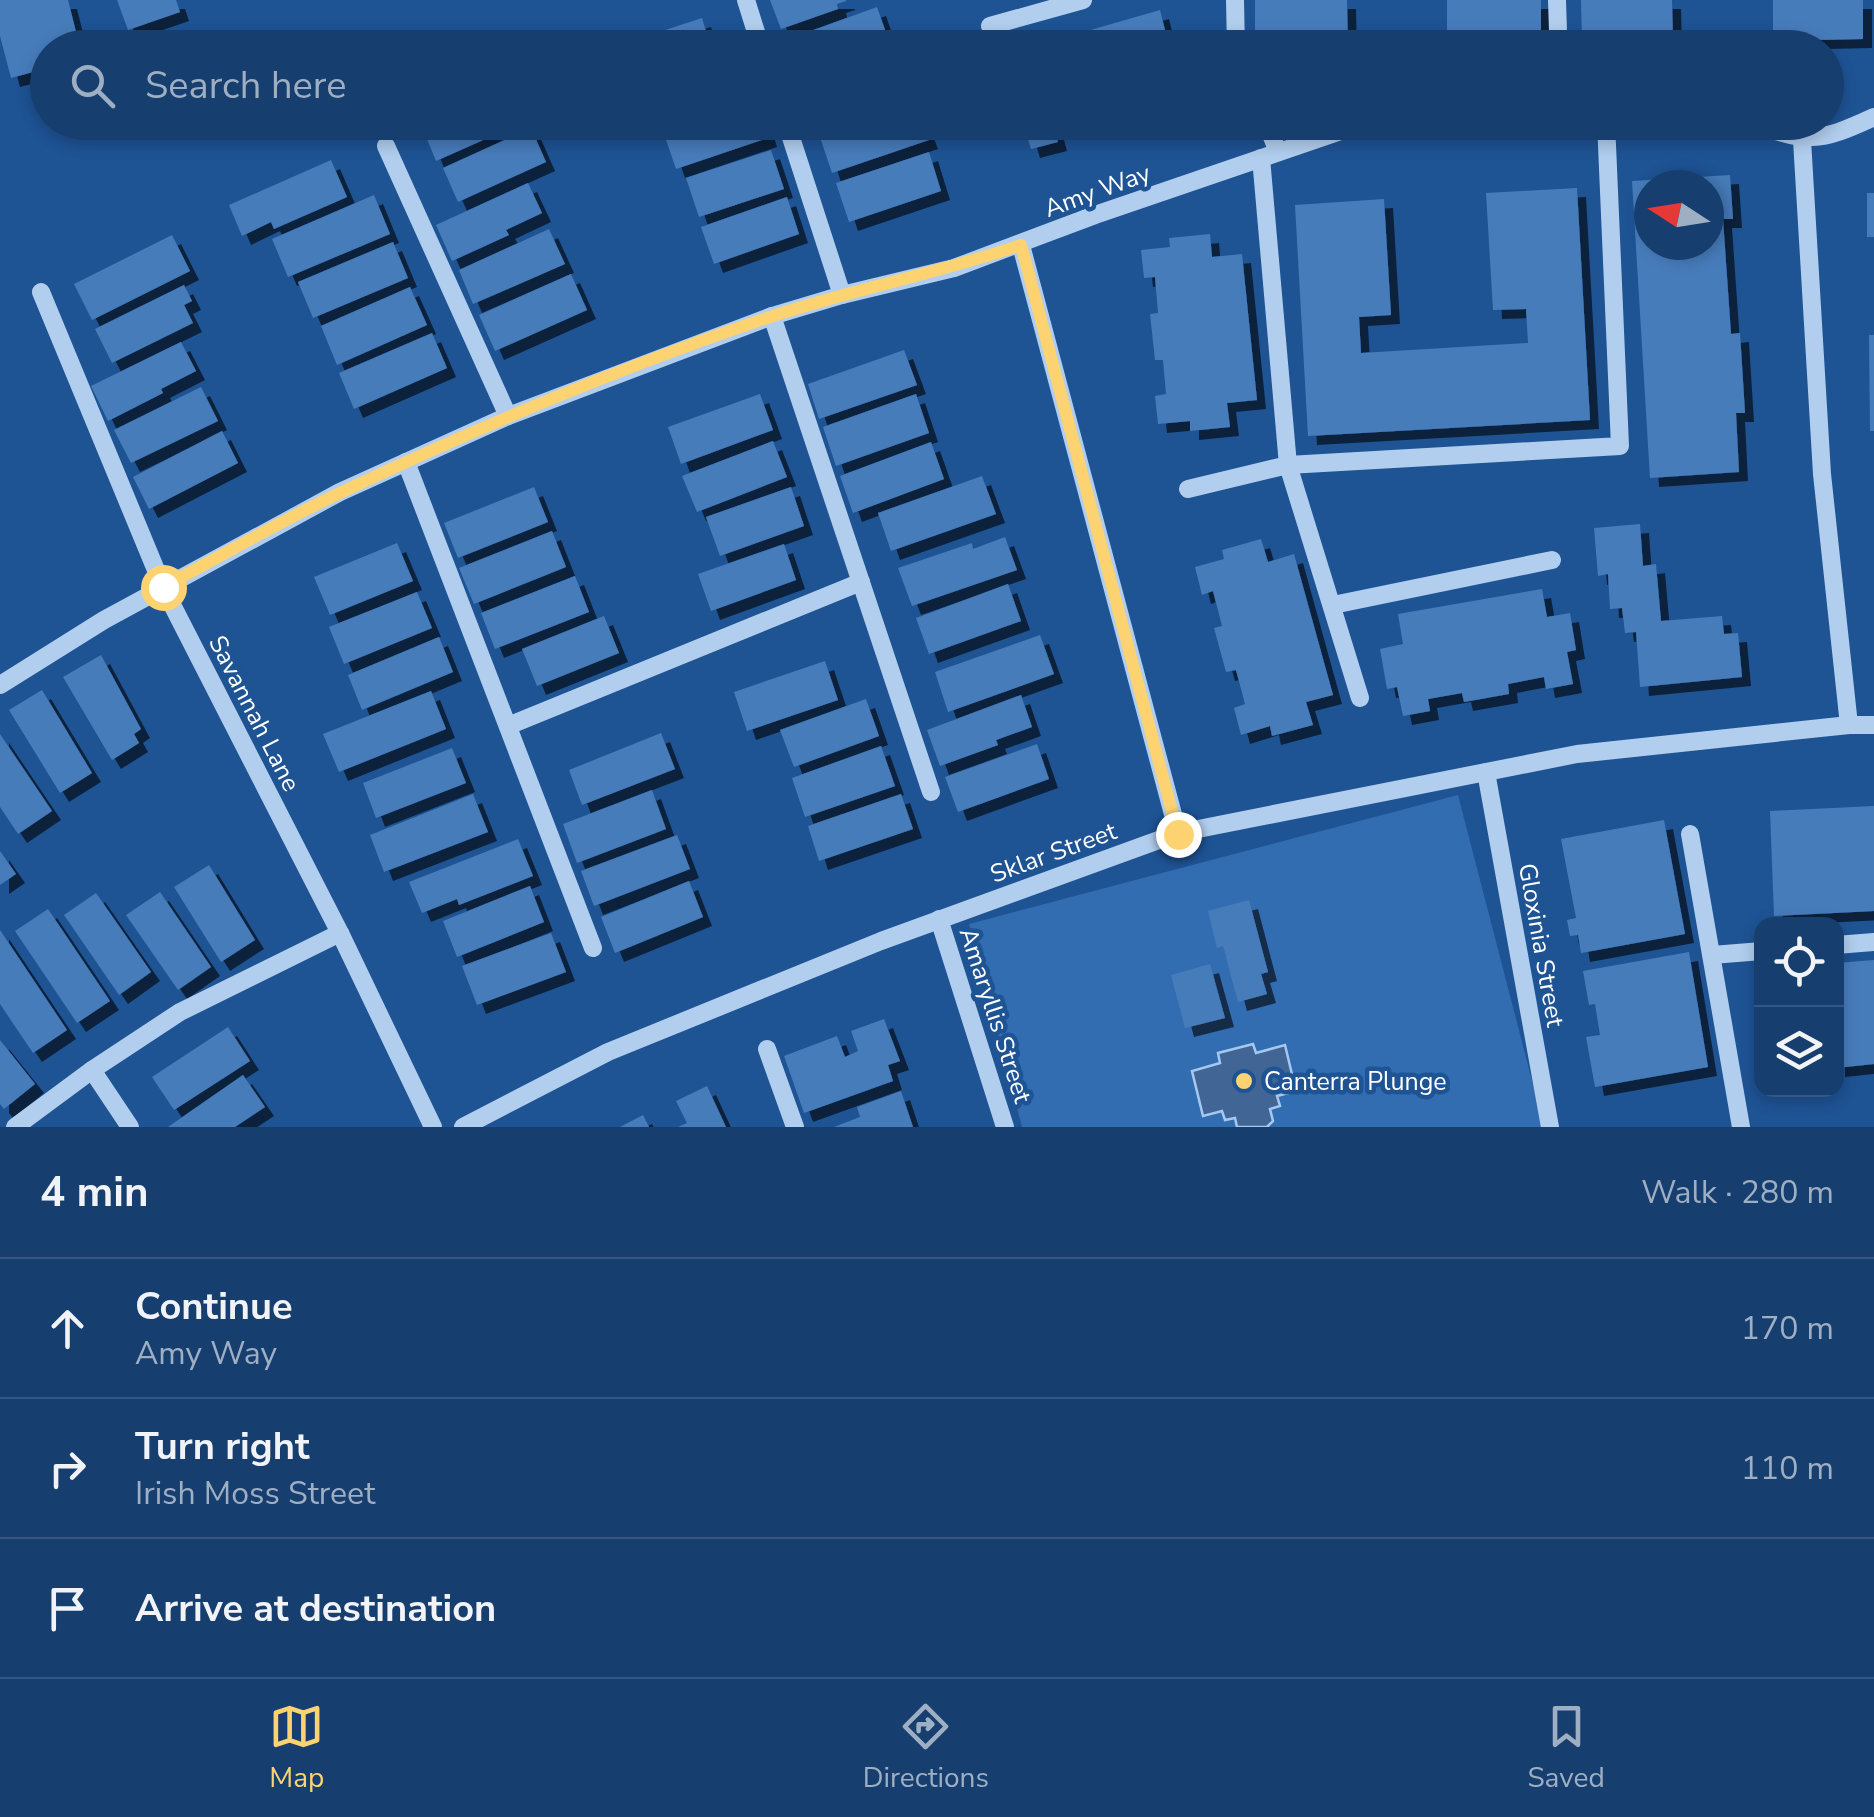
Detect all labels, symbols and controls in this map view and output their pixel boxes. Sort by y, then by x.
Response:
search box [30,30,1844,140]
icon: search [65,58,120,113]
text: Search here [145,60,346,111]
street label: Amy Way [1039,156,1155,226]
north arrow [1634,170,1724,260]
route start [141,565,187,611]
street label: Savannah Lane [200,630,308,797]
route end [1156,812,1202,858]
street label: Sklar Street [985,814,1121,892]
street label: Gloxinia Street [1510,861,1572,1030]
map controls [1754,917,1844,1097]
button: locate [1754,917,1844,1007]
street label: Amaryllis Street [951,923,1040,1108]
button: layers [1754,1007,1844,1097]
place label: Canterra Plunge [1264,1065,1447,1099]
marker: Canterra Plunge [1233,1070,1255,1092]
text: 4 min [40,1164,149,1221]
text: Walk · 280 m [1641,1171,1834,1214]
text: Continue [135,1281,293,1332]
icon: ahead [40,1301,95,1356]
text: 170 m [1741,1307,1834,1350]
text: Amy Way [135,1332,277,1375]
text: Turn right [135,1421,310,1472]
icon: right [40,1441,95,1496]
text: 110 m [1741,1447,1834,1490]
text: Irish Moss Street [135,1472,375,1515]
icon: arrive [40,1581,95,1636]
text: Arrive at destination [135,1583,496,1634]
tab: Map [269,1699,324,1797]
tab: Directions [863,1699,989,1797]
tab: Saved [1527,1699,1605,1797]

